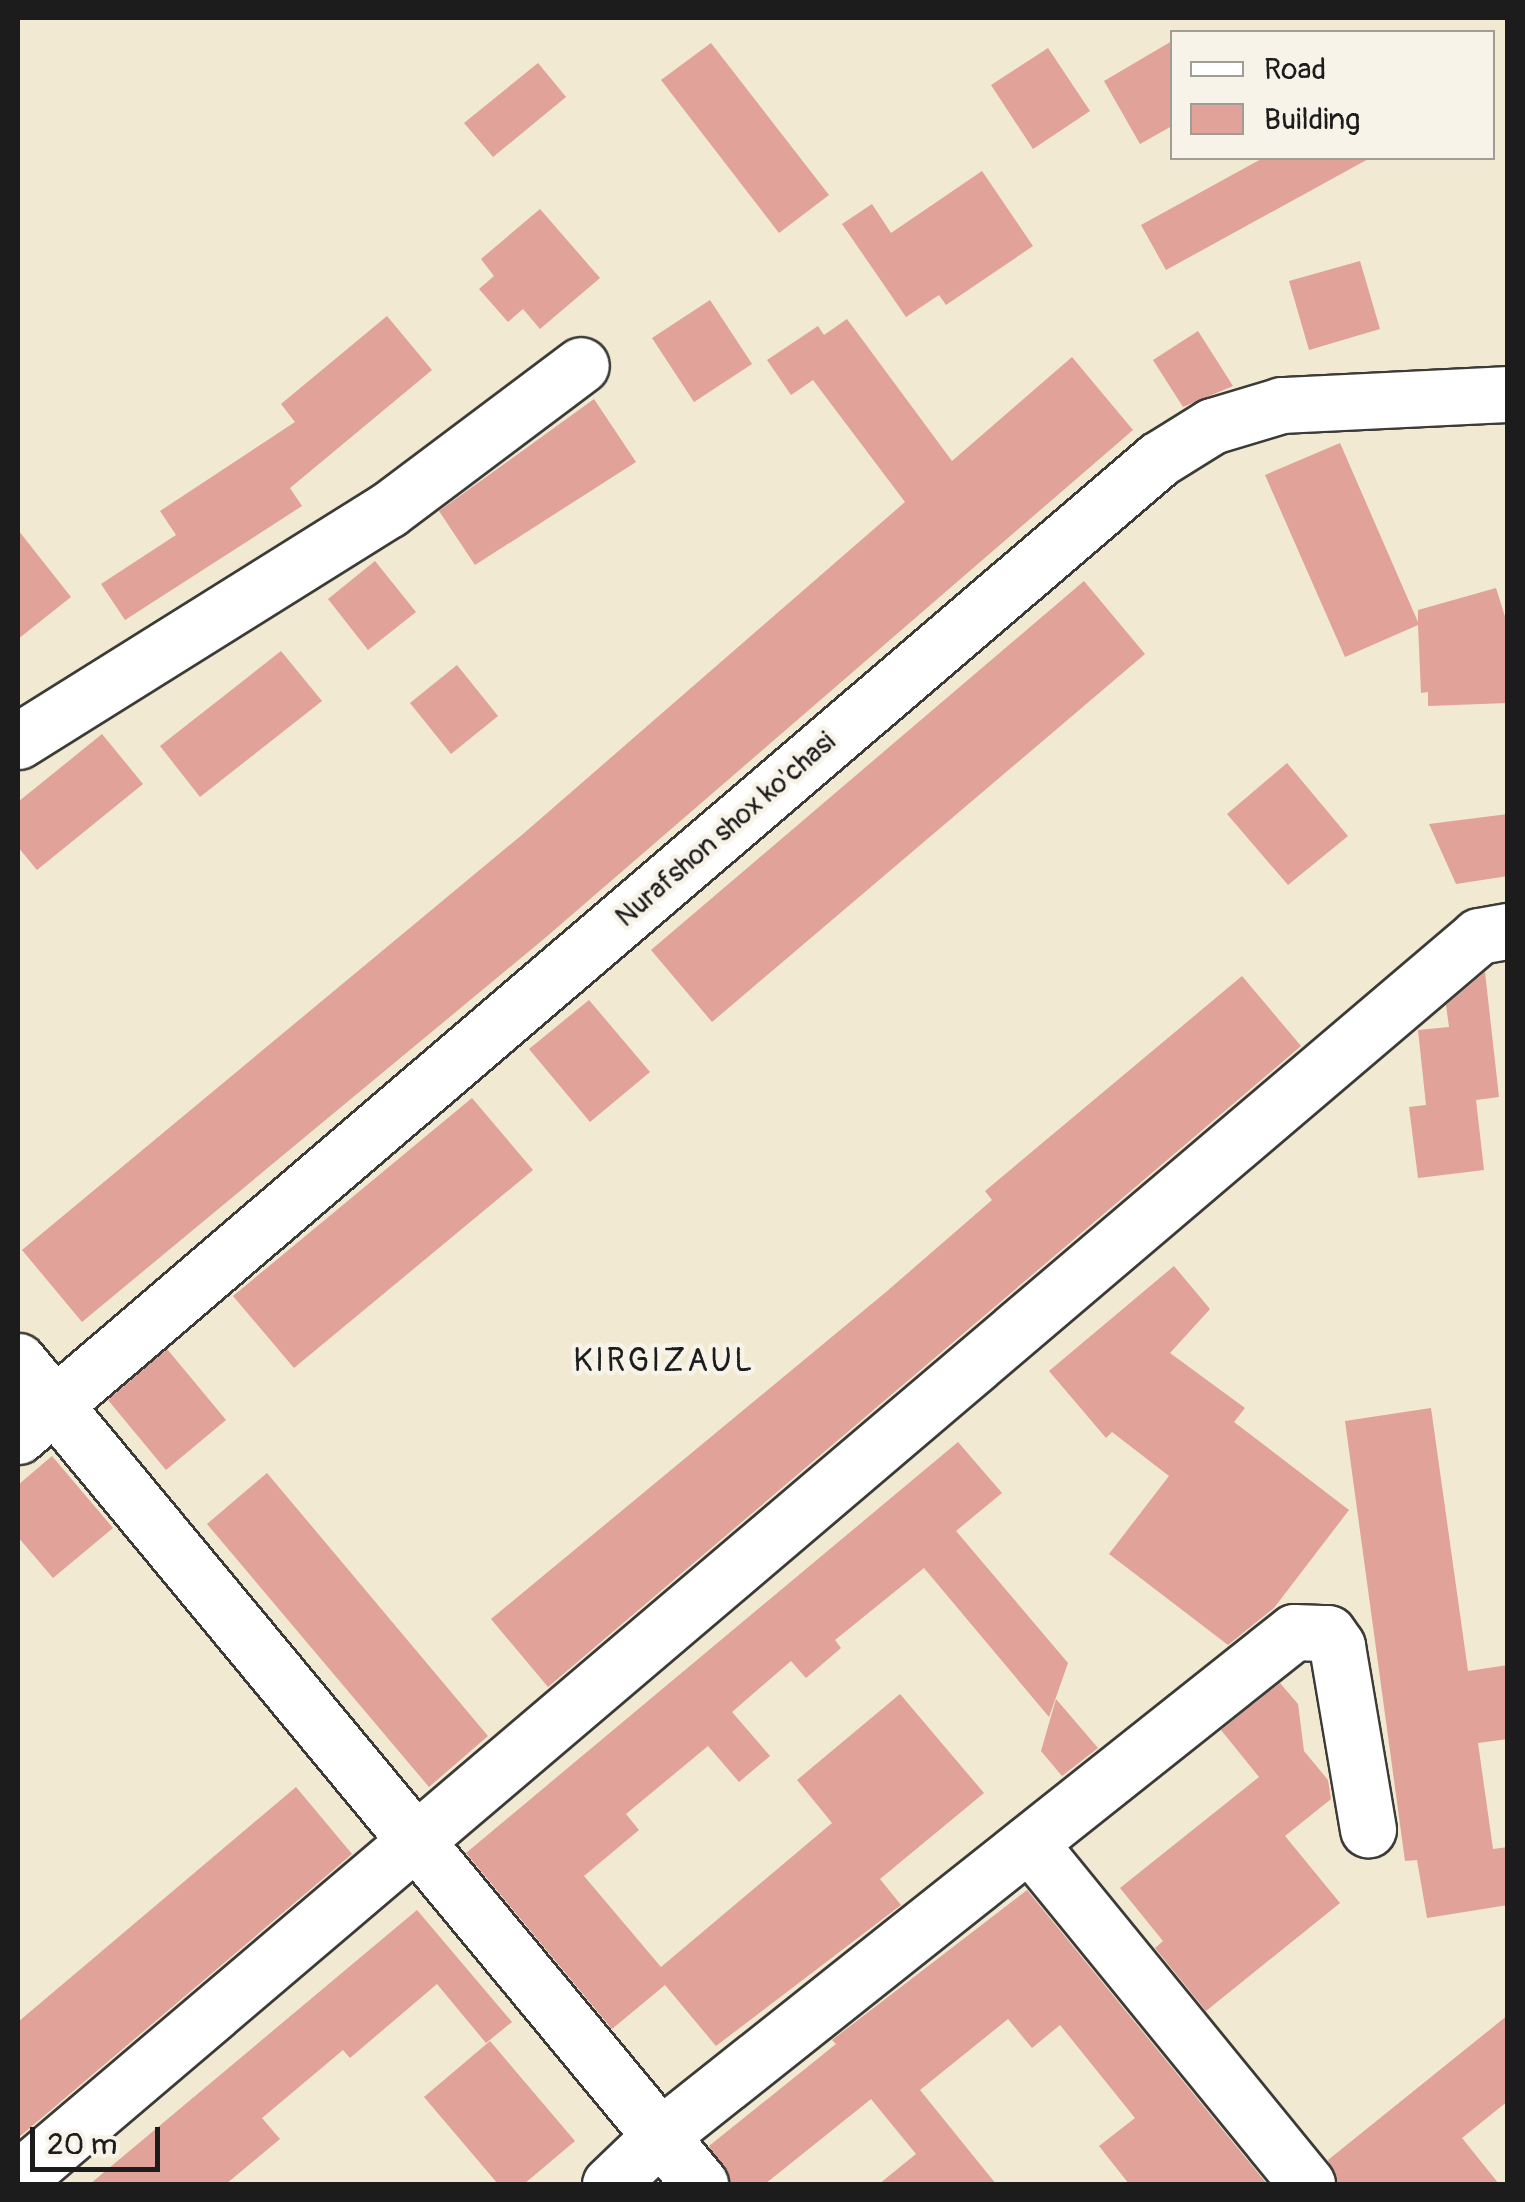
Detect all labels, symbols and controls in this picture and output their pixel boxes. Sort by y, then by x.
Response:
legend [1170,30,1495,160]
text: Road [1264,51,1326,88]
text: Building [1264,101,1360,138]
street label: Nurafshon shox ko'chasi [609,725,843,935]
district label: KIRGIZAUL [573,1342,755,1380]
scale bar [35,2107,165,2169]
text: 20 m [47,2126,117,2163]

